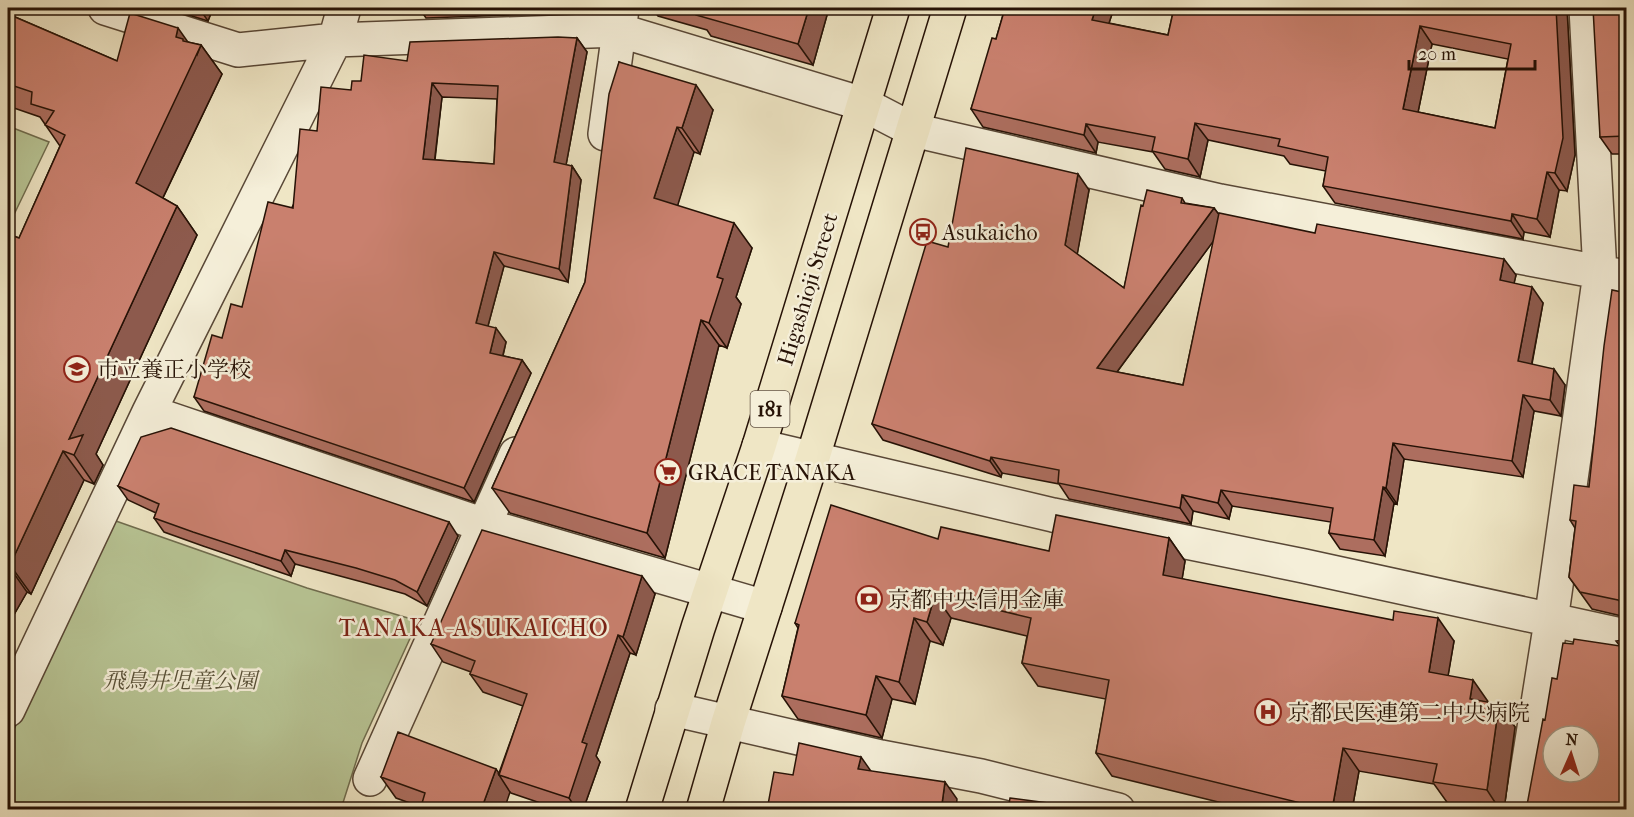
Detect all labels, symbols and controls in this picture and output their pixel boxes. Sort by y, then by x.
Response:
scale bar [1409,33,1535,71]
text: 20 m [1418,44,1456,65]
street label: Higashioji Street [772,210,844,369]
bus stop icon: Asukaicho [908,217,938,247]
place label: Asukaicho [941,220,1038,246]
school or university icon: 市立養正小学校 [62,354,92,384]
place label: 市立養正小学校 [97,357,251,383]
road number: 181 [750,391,790,427]
supermarket icon: GRACE TANAKA [653,457,683,487]
place label: GRACE TANAKA [688,460,856,486]
bank icon: 京都中央信用金庫 [854,584,884,614]
place label: 京都中央信用金庫 [888,587,1064,613]
district label: TANAKA-ASUKAICHO [339,614,609,642]
park label: 飛鳥井児童公園 [103,668,260,694]
hospital icon: 京都民医連第二中央病院 [1253,697,1283,727]
place label: 京都民医連第二中央病院 [1288,700,1530,726]
north arrow [1541,724,1601,784]
text: N [1565,730,1579,749]

